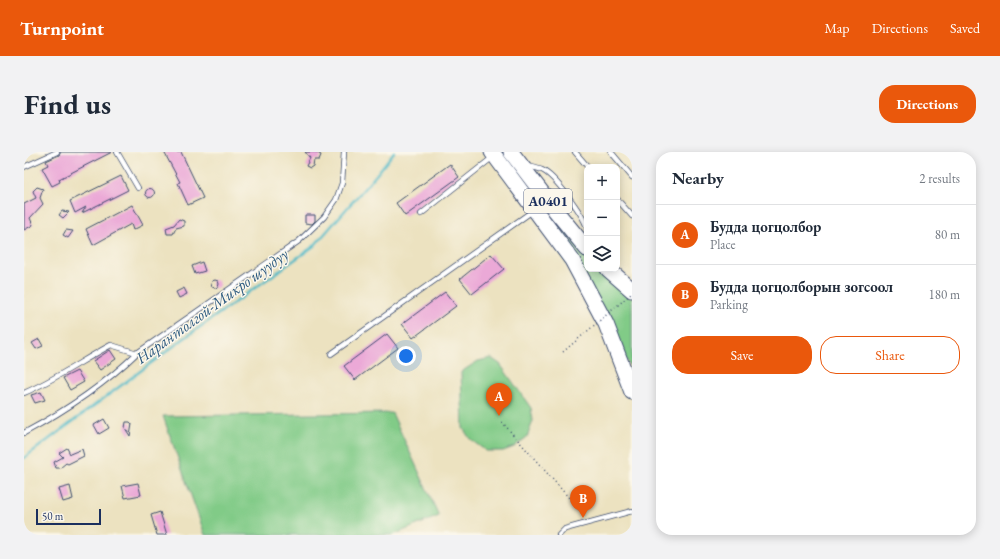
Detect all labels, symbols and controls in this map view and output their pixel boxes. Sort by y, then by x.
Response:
text: Turnpoint [20,16,104,41]
text: Map [824,19,850,37]
text: Directions [872,19,928,37]
text: Saved [950,19,980,37]
button: Directions [879,85,976,123]
text: Find us [24,86,111,122]
map controls [584,164,620,272]
button: + [584,164,620,200]
text: Nearby [672,167,724,189]
text: 2 results [919,170,960,187]
road number: A0401 [524,189,572,213]
button: − [584,200,620,236]
text: Будда цогцолбор [710,217,821,236]
text: A [680,226,690,243]
text: 80 m [935,226,960,243]
button: layers [584,236,620,272]
text: Place [710,236,736,253]
water label: Нарантолгой-Микро шуудуу [131,243,293,369]
text: Будда цогцолборын зогсоол [710,277,893,296]
text: B [681,286,689,303]
text: 180 m [929,286,960,303]
text: Parking [710,296,748,313]
button: Save [672,336,812,374]
button: Share [820,336,960,374]
your location [396,346,416,366]
pin: A [486,383,512,416]
pin: B [570,485,596,518]
scale bar [36,507,101,526]
text: 50 m [42,509,63,523]

